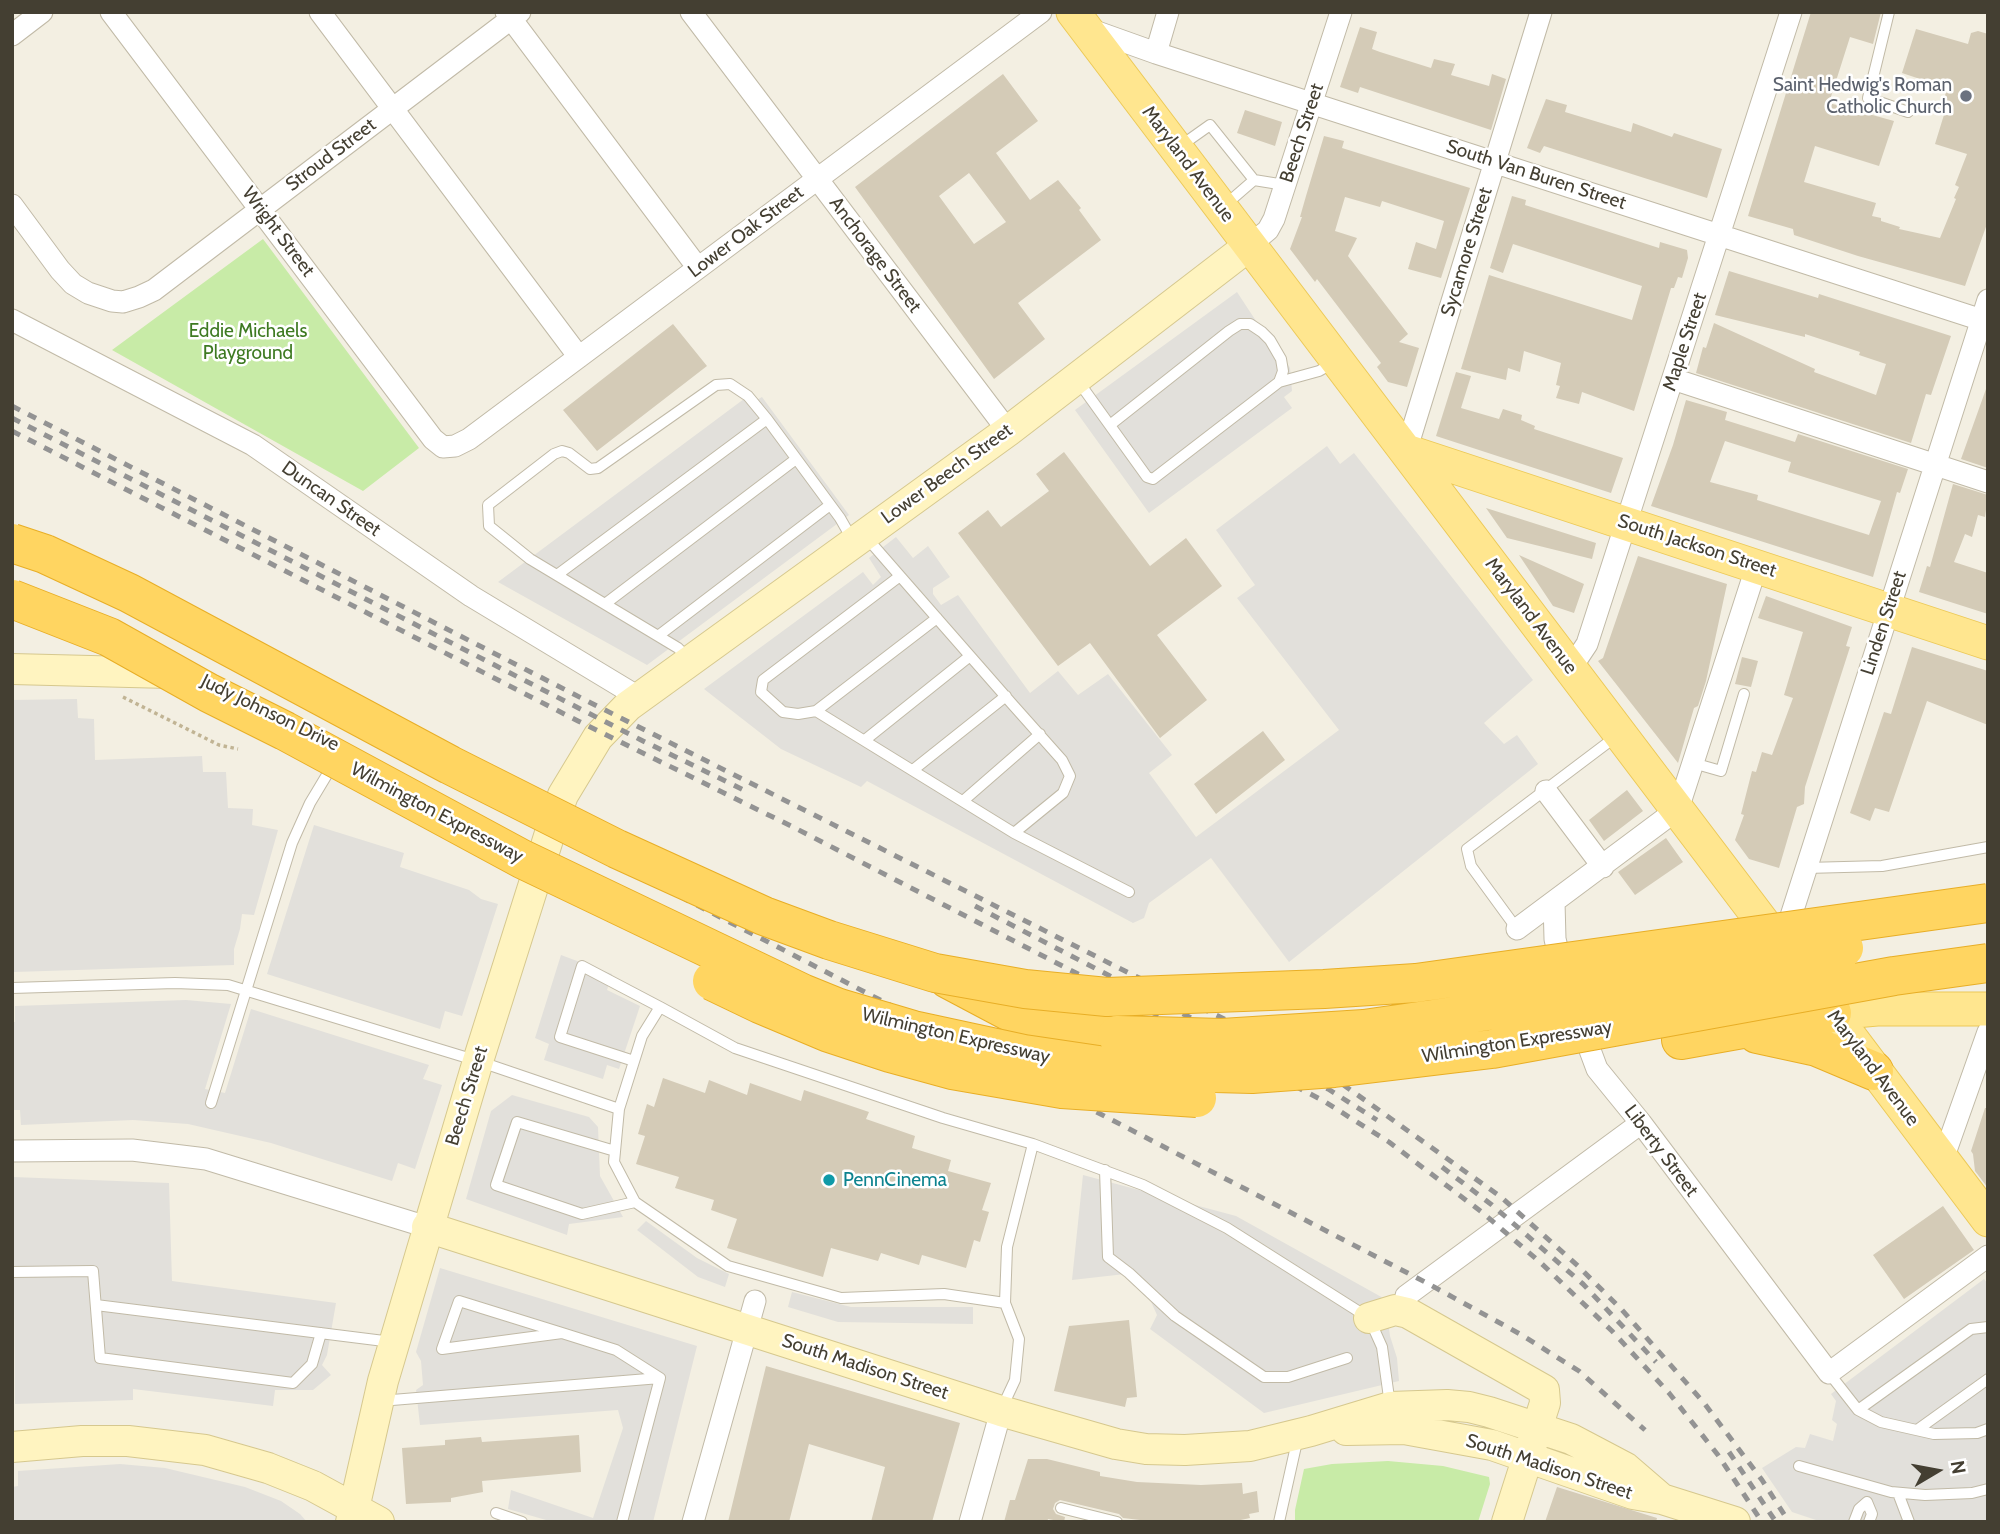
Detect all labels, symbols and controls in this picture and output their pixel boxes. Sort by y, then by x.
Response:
place label: Saint Hedwig's Roman Catholic Church [1773,74,1952,118]
street label: Beech Street [1275,81,1329,185]
marker: Saint Hedwig's Roman Catholic Church [1958,88,1974,104]
street label: Maryland Avenue [1137,102,1239,226]
street label: Stroud Street [281,114,381,196]
street label: South Van Buren Street [1443,135,1629,215]
street label: Lower Oak Street [684,181,808,283]
street label: Wright Street [237,183,319,281]
street label: Sycamore Street [1437,185,1497,319]
street label: Anchorage Street [824,193,926,317]
street label: Maple Street [1658,290,1712,394]
park label: Eddie Michaels Playground [189,320,307,364]
street label: Lower Beech Street [877,419,1017,529]
street label: Duncan Street [277,456,385,542]
street label: South Jackson Street [1615,510,1779,582]
street label: Maryland Avenue [1480,554,1582,678]
street label: Linden Street [1856,568,1912,678]
street label: Judy Johnson Drive [197,670,343,756]
street label: Wilmington Expressway [347,758,527,868]
street label: Wilmington Expressway [860,1003,1052,1069]
street label: Maryland Avenue [1822,1006,1924,1130]
street label: Wilmington Expressway [1420,1016,1614,1068]
street label: Beech Street [441,1043,493,1149]
street label: Liberty Street [1619,1101,1703,1201]
place label: PennCinema [843,1169,947,1191]
marker: PennCinema [821,1172,837,1188]
street label: South Madison Street [779,1329,951,1405]
street label: South Madison Street [1463,1429,1635,1505]
north arrow [1902,1436,1972,1506]
text: N [1946,1459,1971,1476]

